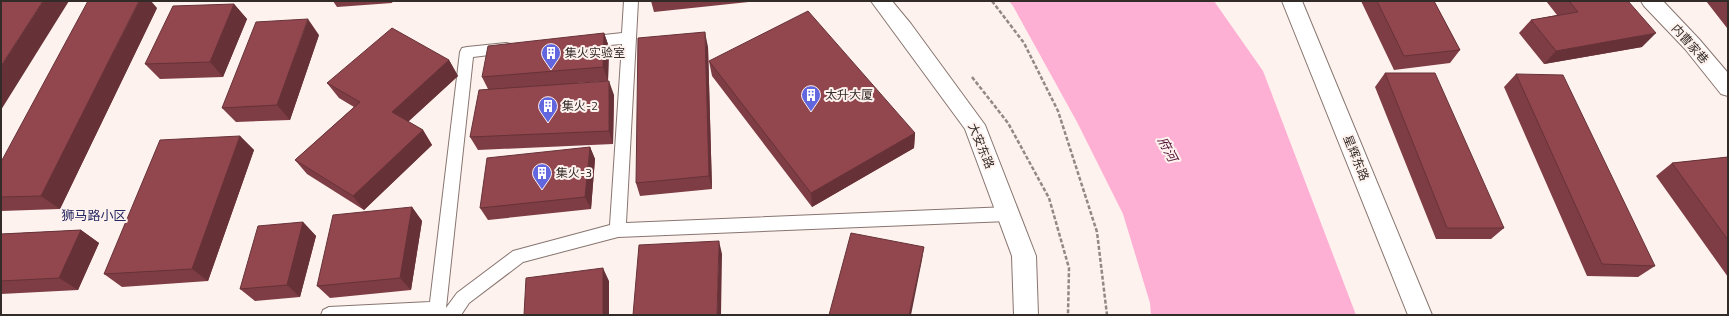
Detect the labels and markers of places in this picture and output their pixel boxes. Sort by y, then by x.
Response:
building icon: 集火实验室 [540,42,562,70]
place label: 集火实验室 [565,43,625,62]
building icon: 太升大厦 [800,84,822,112]
place label: 太升大厦 [825,85,873,104]
building icon: 集火-2 [537,95,559,123]
place label: 集火-2 [562,96,598,115]
building icon: 集火-3 [531,162,553,190]
place label: 集火-3 [556,163,592,182]

